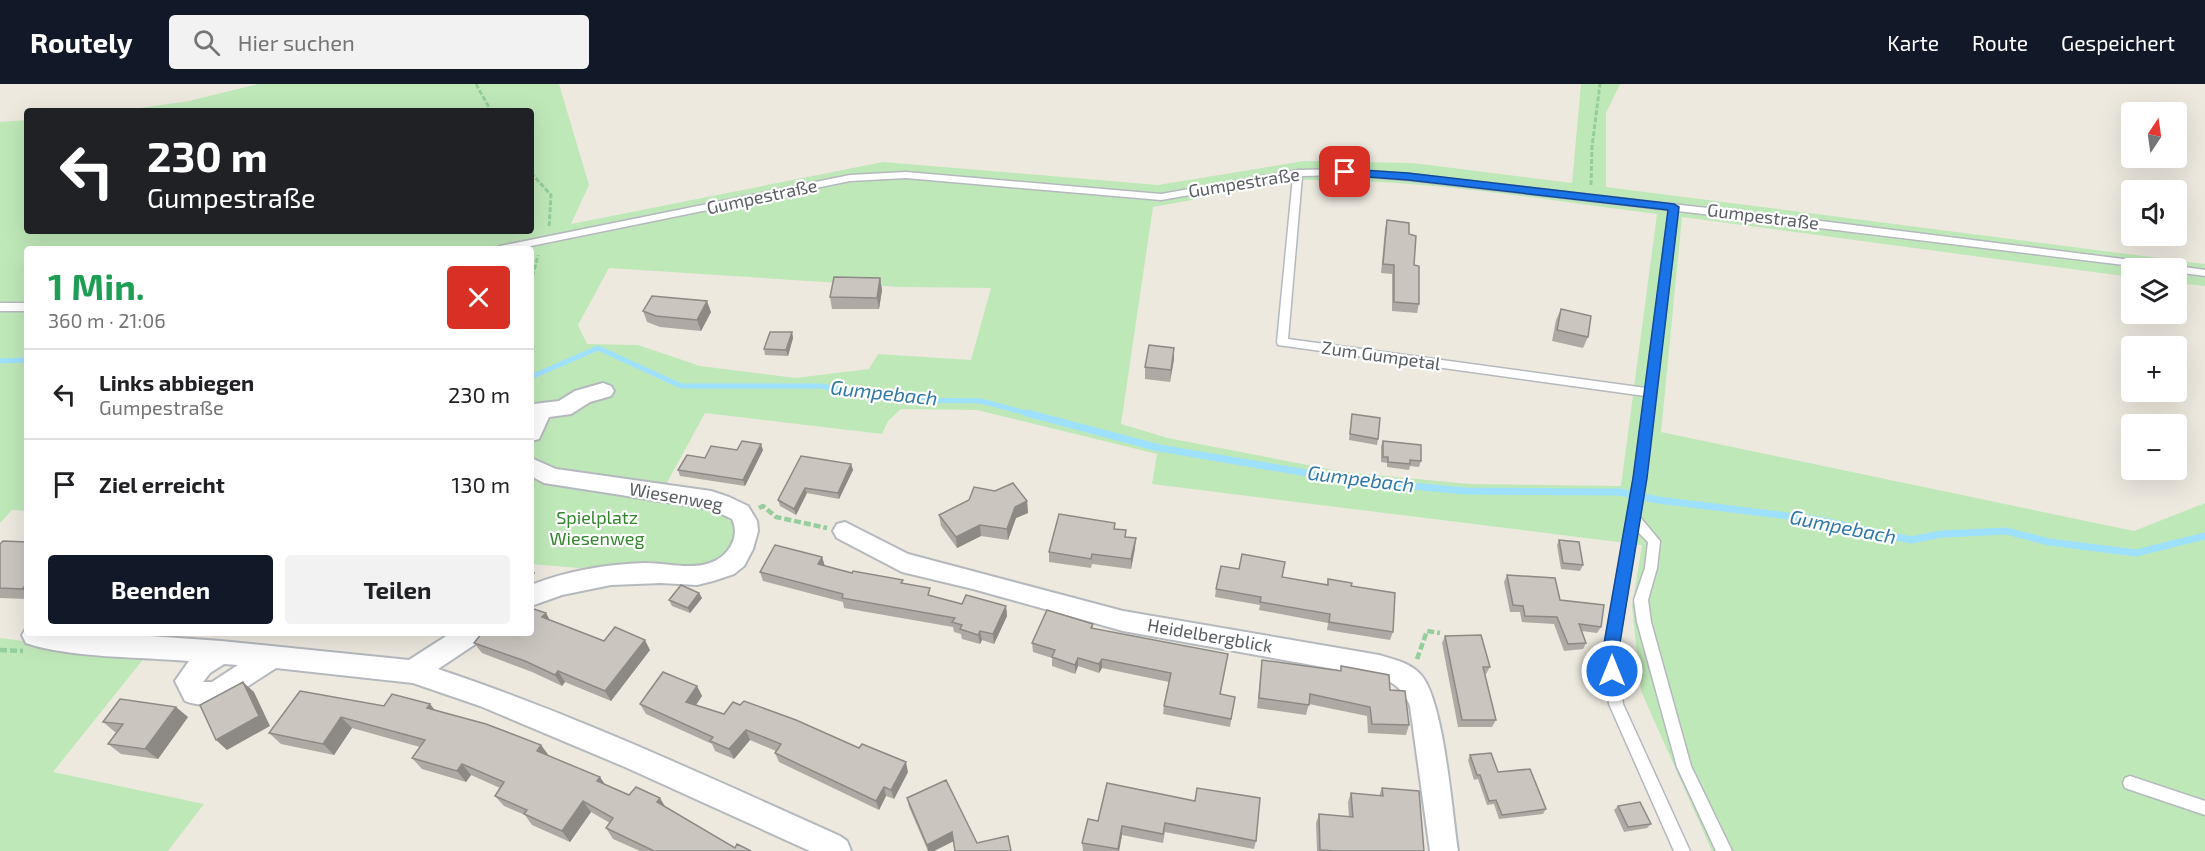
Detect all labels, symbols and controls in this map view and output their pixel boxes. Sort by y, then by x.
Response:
search box [169,15,589,69]
text: Routely [30,25,133,59]
icon: search [190,26,223,59]
text: Hier suchen [238,29,355,55]
text: Karte [1887,30,1939,55]
text: Route [1972,30,2028,55]
text: Gespeichert [2061,30,2175,55]
north arrow [2121,102,2187,168]
map controls [2121,102,2187,480]
text: 230 m [147,130,268,180]
icon: left [48,132,126,210]
pin [1319,146,1370,197]
icon: arrive [1328,155,1361,188]
street label: Gumpestraße [1187,162,1301,202]
street label: Gumpestraße [705,174,819,218]
button: sound [2121,180,2187,246]
text: Gumpestraße [147,181,316,213]
street label: Gumpestraße [1706,198,1820,234]
button: layers [2121,258,2187,324]
text: 1 Min. [48,264,145,307]
button: close [447,266,510,329]
text: 360 m · 21:06 [48,308,166,332]
street label: Zum Gumpetal [1320,336,1443,374]
button: + [2121,336,2187,402]
text: Links abbiegen [99,369,254,395]
water label: Gumpebach [829,374,939,410]
icon: left [48,378,81,411]
text: 230 m [448,381,510,407]
text: Gumpestraße [99,395,224,419]
button: − [2121,414,2187,480]
water label: Gumpebach [1306,460,1416,496]
icon: arrive [48,468,81,501]
text: Ziel erreicht [99,471,225,497]
text: 130 m [452,471,510,497]
street label: Wiesenweg [628,477,725,515]
water label: Gumpebach [1788,504,1898,548]
park label: Spielplatz Wiesenweg [550,506,644,549]
button: Beenden [48,555,273,624]
button: Teilen [285,555,510,624]
street label: Heidelbergblick [1146,613,1274,657]
position arrow [1580,639,1644,703]

